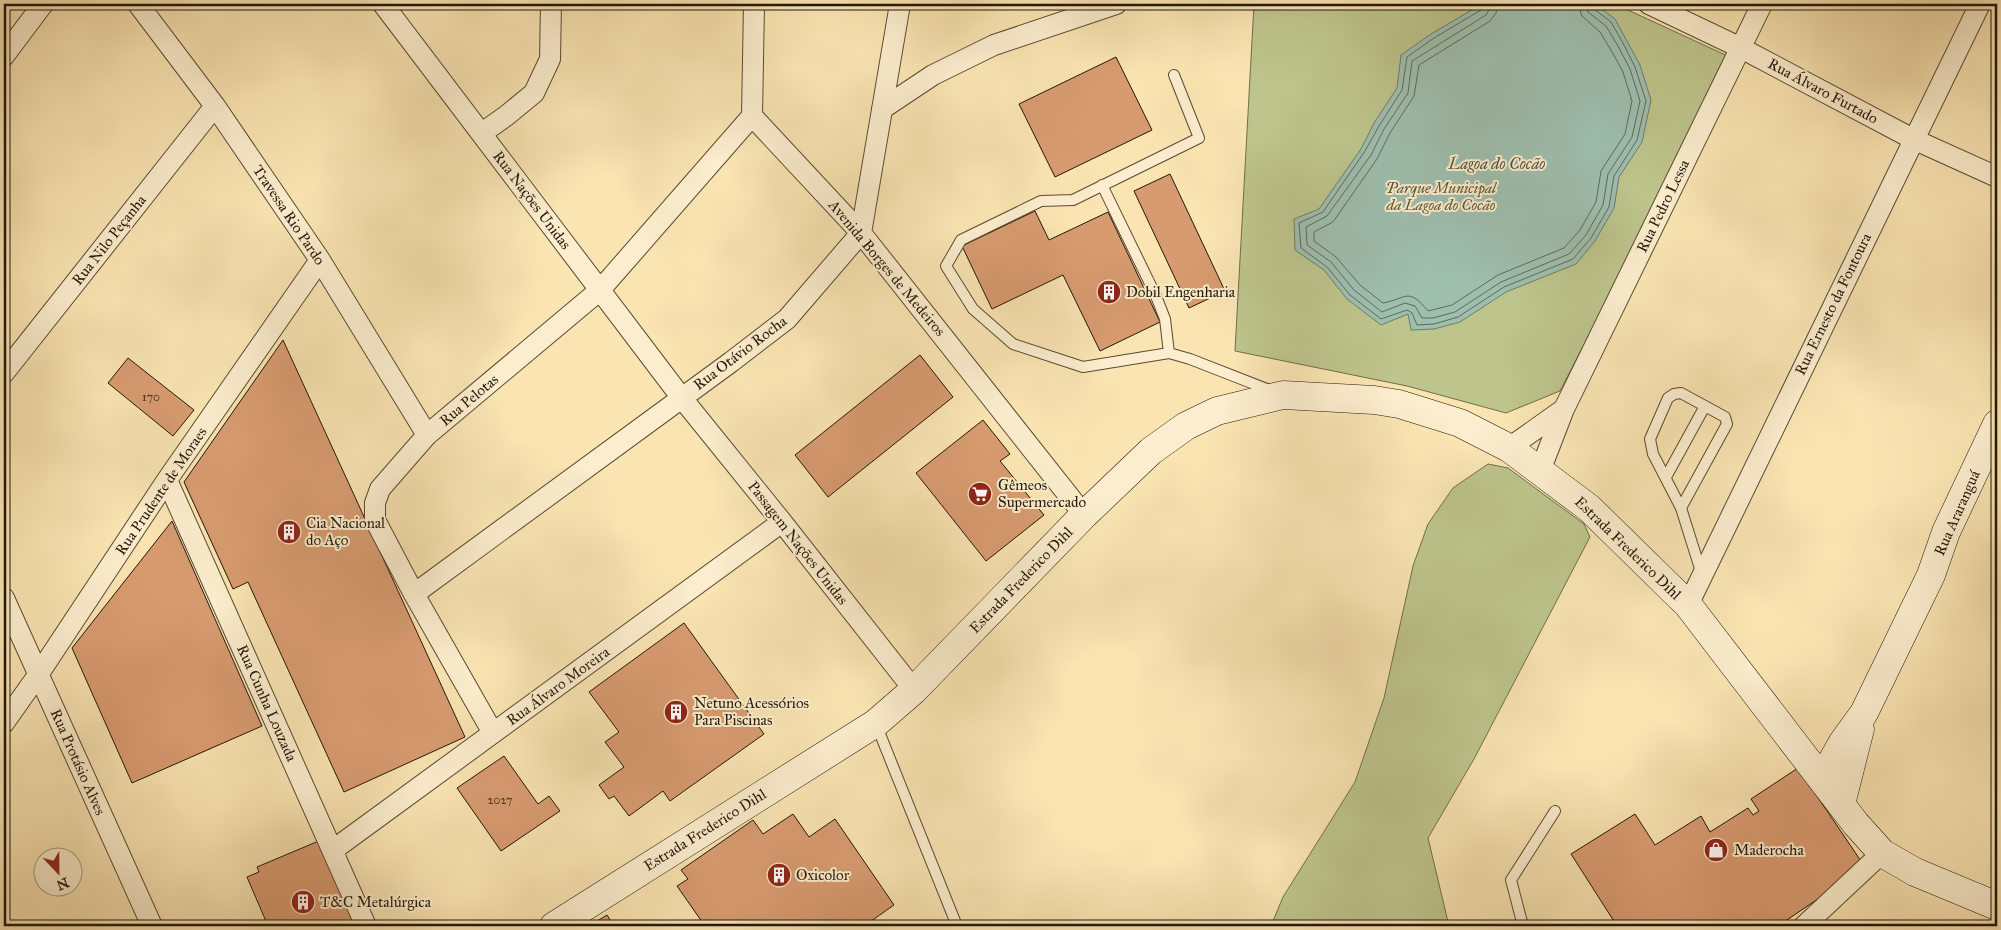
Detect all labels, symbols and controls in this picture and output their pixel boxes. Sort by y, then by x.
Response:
street label: Rua Álvaro Furtado [1765,54,1882,128]
street label: Rua Nações Unidas [489,147,575,253]
water label: Lagoa do Cocão [1448,154,1545,173]
street label: Rua Pedro Lessa [1633,156,1694,255]
street label: Travessa Rio Pardo [249,162,329,269]
park label: Parque Municipal da Lagoa do Cocão [1386,179,1498,214]
street label: Rua Nilo Peçanha [68,191,150,289]
street label: Avenida Borges de Medeiros [824,195,949,340]
street label: Rua Ernesto da Fontoura [1791,230,1875,378]
building icon: Dobil Engenharia [1096,279,1122,305]
place label: Dobil Engenharia [1126,283,1236,301]
street label: Rua Otávio Rocha [690,312,791,394]
street label: Rua Pelotas [436,370,502,430]
house number: 170 [142,390,160,404]
street label: Rua Prudente de Moraes [111,424,211,558]
street label: Rua Araranguá [1930,467,1984,559]
place label: Gêmeos Supermercado [998,476,1087,511]
street label: Passagem Nações Unidas [744,478,852,608]
supermarket icon: Gêmeos Supermercado [967,481,993,507]
street label: Estrada Frederico Dihl [1571,493,1686,604]
place label: Cia Nacional do Aço [306,514,386,549]
building icon: Cia Nacional do Aço [276,519,302,545]
street label: Estrada Frederico Dihl [966,522,1077,637]
street label: Rua Álvaro Moreira [503,641,613,729]
street label: Rua Cunha Louzada [233,642,301,765]
place label: Netuno Acessórios Para Piscinas [694,694,809,729]
building icon: Netuno Acessórios Para Piscinas [663,699,689,725]
street label: Rua Protásio Alves [46,706,110,818]
street label: Estrada Frederico Dihl [641,785,770,875]
house number: 2027 [488,793,512,807]
shop icon: Maderocha [1703,837,1729,863]
place label: Maderocha [1734,841,1804,859]
north arrow [32,848,82,898]
building icon: Oxicolor [766,862,792,888]
place label: Oxicolor [796,866,850,884]
text: N [54,873,71,894]
building icon: T&C Metalúrgica [290,889,316,915]
place label: T&C Metalúrgica [320,893,432,911]

